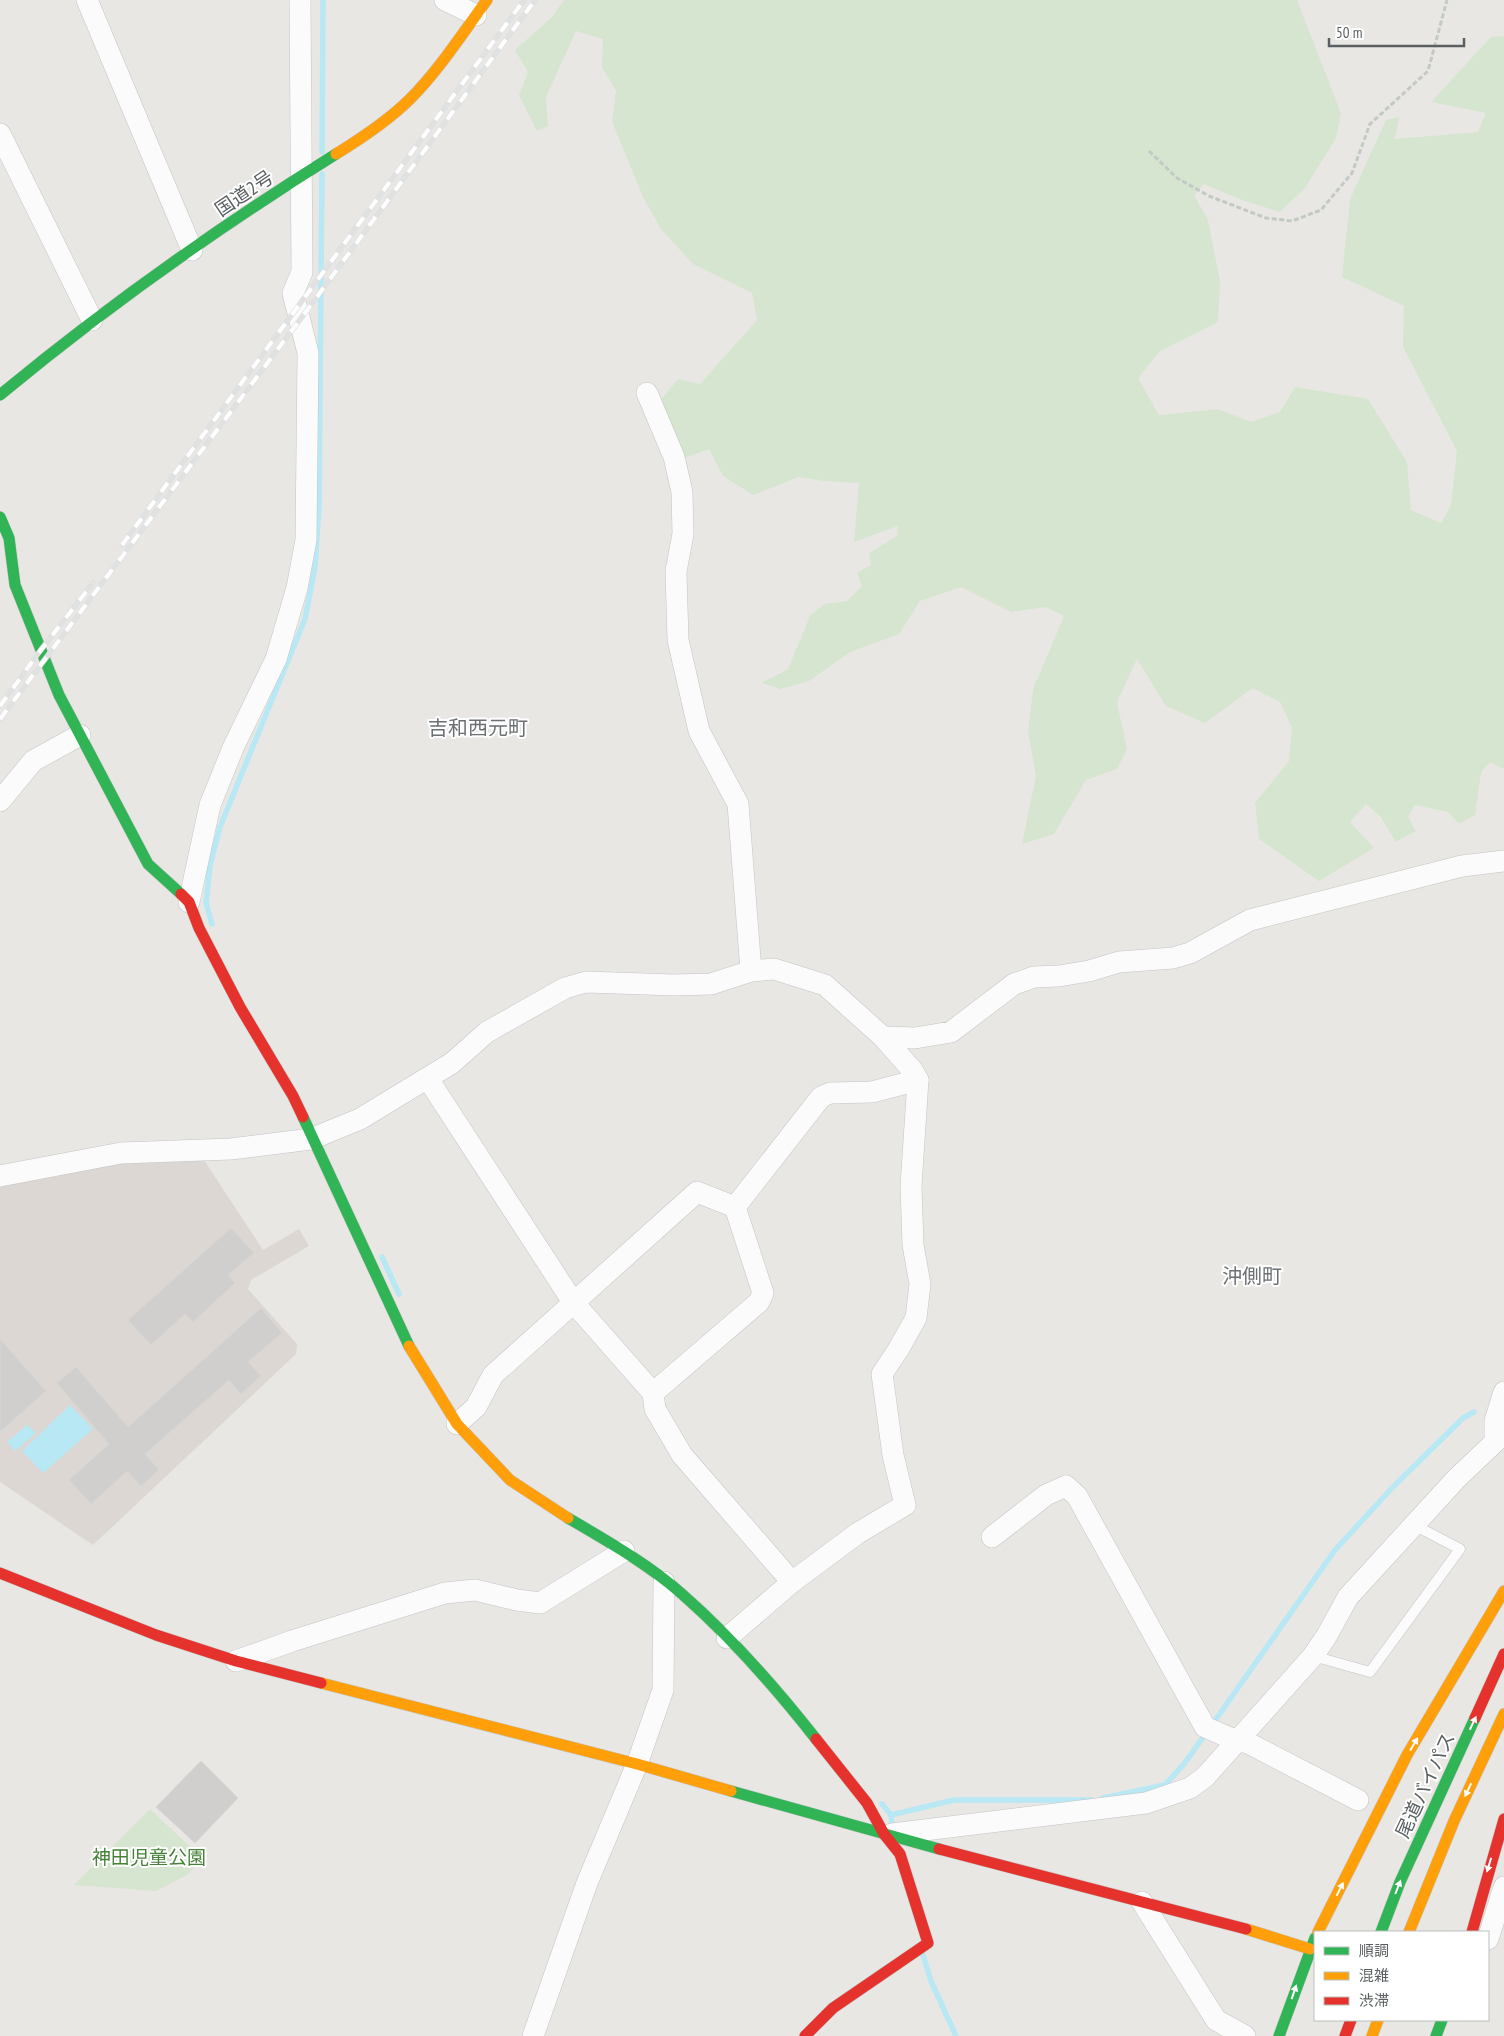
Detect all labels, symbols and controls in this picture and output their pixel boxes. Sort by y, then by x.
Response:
scale bar [1329,15,1464,47]
text: 50 m [1336,23,1362,42]
street label: 国道2号 [210,165,278,221]
district label: 吉和西元町 [428,715,528,741]
district label: 沖側町 [1222,1263,1282,1289]
one-way arrow [1469,1716,1477,1730]
street label: 尾道バイパス [1390,1728,1460,1842]
one-way arrow [1409,1738,1418,1751]
one-way arrow [1464,1783,1472,1797]
park label: 神田児童公園 [92,1845,206,1869]
one-way arrow [1485,1858,1493,1873]
one-way arrow [1395,1879,1403,1894]
one-way arrow [1336,1882,1344,1896]
legend [1314,1931,1489,2021]
text: 順調 [1359,1941,1389,1960]
text: 混雑 [1359,1966,1389,1985]
one-way arrow [1291,1985,1298,2000]
text: 渋滞 [1359,1991,1389,2010]

